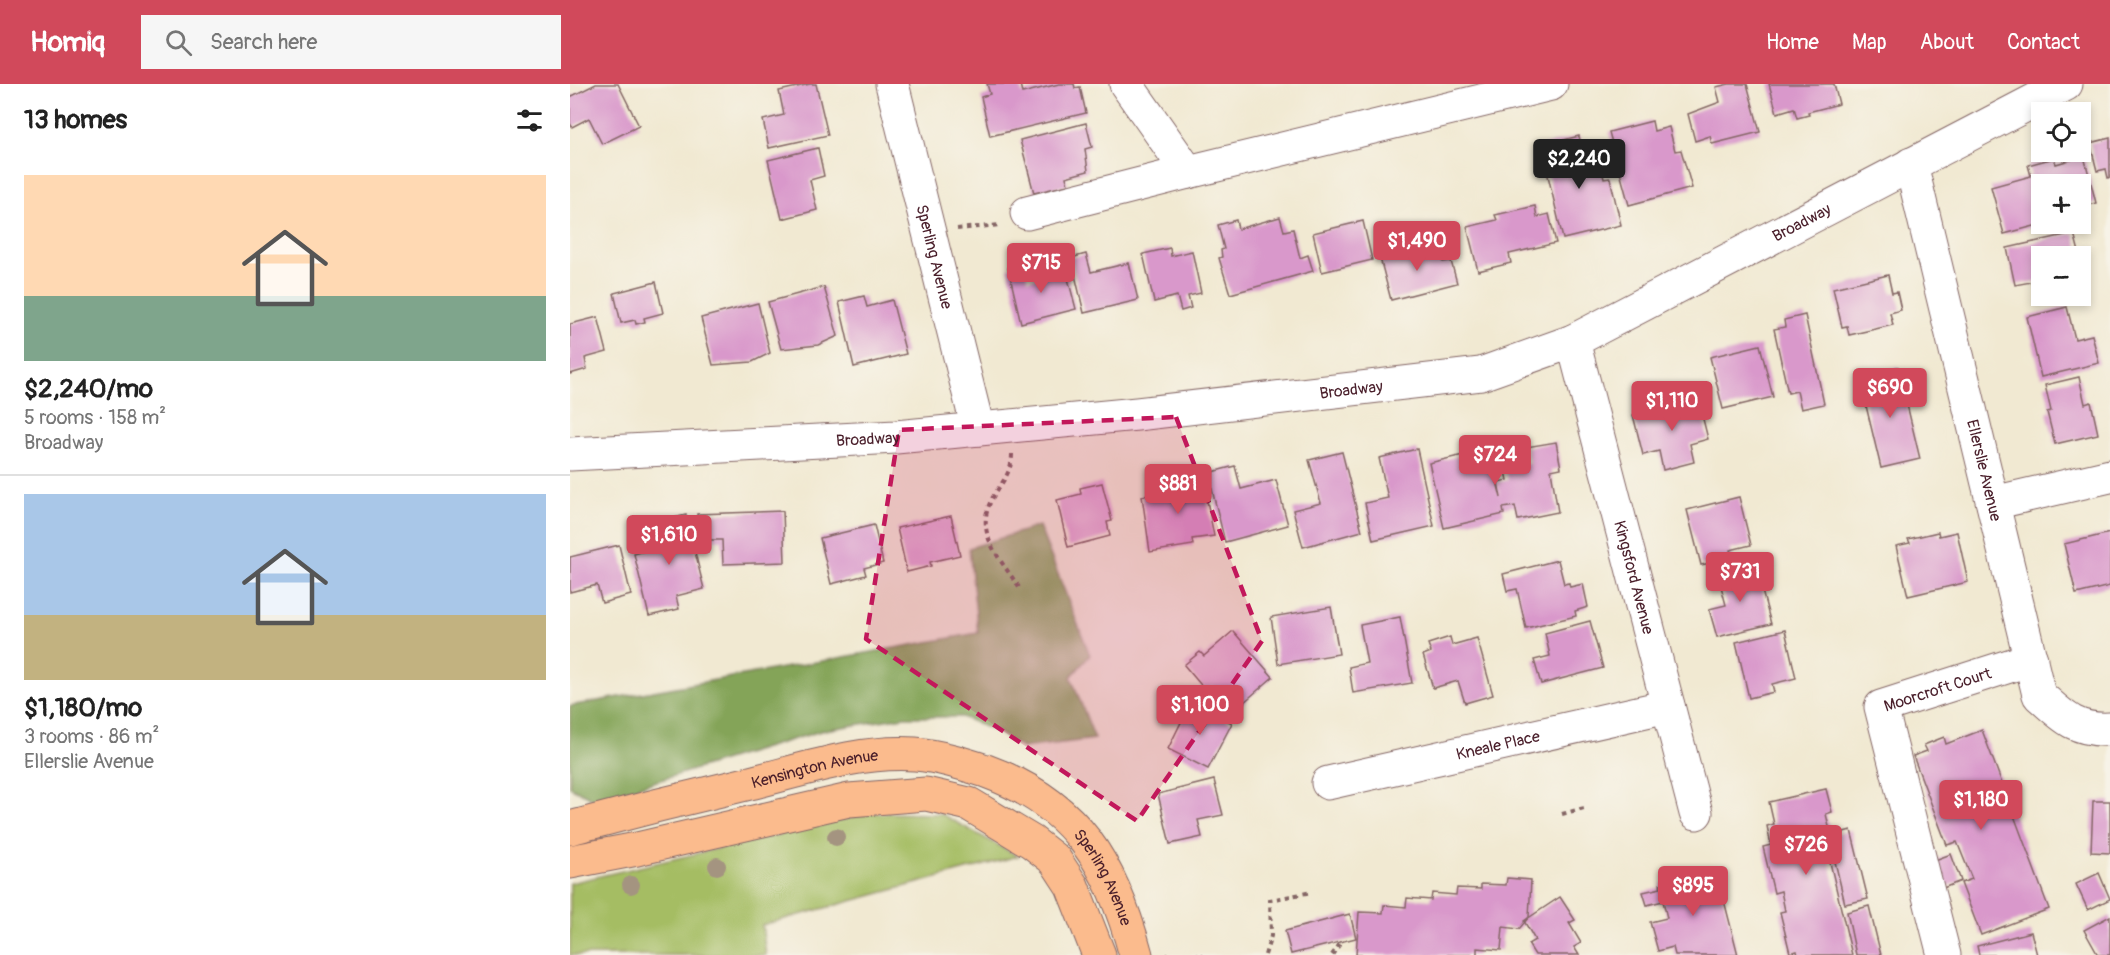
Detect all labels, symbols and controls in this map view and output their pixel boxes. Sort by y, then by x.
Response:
search box [141,15,561,69]
text: Homiq [30,25,105,60]
icon: search [162,26,195,59]
text: Search here [210,28,317,56]
text: Home [1766,29,1819,56]
text: Map [1852,29,1887,56]
text: About [1920,29,1974,56]
text: Contact [2007,29,2080,56]
map controls [2031,102,2091,306]
button: locate [2031,102,2091,162]
text: 13 homes [24,104,127,136]
icon: filters [513,104,546,137]
pin: $2,240 [1530,139,1628,190]
text: $2,240 [1547,146,1611,171]
button: + [2031,174,2091,234]
street label: Broadway [1769,199,1835,246]
street label: Sperling Avenue [911,203,957,311]
icon: home [231,214,339,322]
pin: $1,490 [1368,221,1466,272]
text: $1,490 [1387,228,1447,253]
pin: $715 [1005,243,1077,294]
button: − [2031,246,2091,306]
text: $715 [1021,250,1061,275]
pin: $690 [1854,368,1926,419]
text: $2,240/mo [24,373,153,405]
text: $690 [1867,375,1913,400]
street label: Broadway [1318,376,1384,404]
pin: $1,110 [1623,381,1721,432]
text: $1,110 [1645,388,1699,413]
text: 5 rooms · 158 m² [24,405,166,430]
street label: Ellerslie Avenue [1962,418,2006,523]
street label: Broadway [835,428,900,451]
text: Broadway [24,430,103,455]
pin: $724 [1459,435,1531,486]
text: $724 [1473,442,1517,467]
pin: $881 [1142,464,1214,515]
text: $881 [1159,471,1197,496]
pin: $1,610 [620,515,718,566]
street label: Kingsford Avenue [1609,518,1658,636]
text: $1,610 [641,522,697,547]
icon: home [231,533,339,641]
pin: $731 [1704,552,1776,603]
text: $731 [1720,559,1760,584]
street label: Moorcroft Court [1881,663,1994,716]
pin: $1,100 [1151,685,1249,736]
text: $1,180/mo [24,692,142,724]
text: $1,100 [1171,692,1229,717]
text: 3 rooms · 86 m² [24,724,159,749]
street label: Kneale Place [1454,726,1542,765]
street label: Kensington Avenue [749,746,879,793]
text: Ellerslie Avenue [24,749,154,774]
pin: $1,180 [1932,780,2030,831]
text: $1,180 [1953,787,2009,812]
street label: Sperling Avenue [1069,825,1136,928]
pin: $726 [1770,825,1842,876]
text: $726 [1784,832,1828,857]
pin: $895 [1657,866,1729,917]
text: $895 [1672,873,1714,898]

